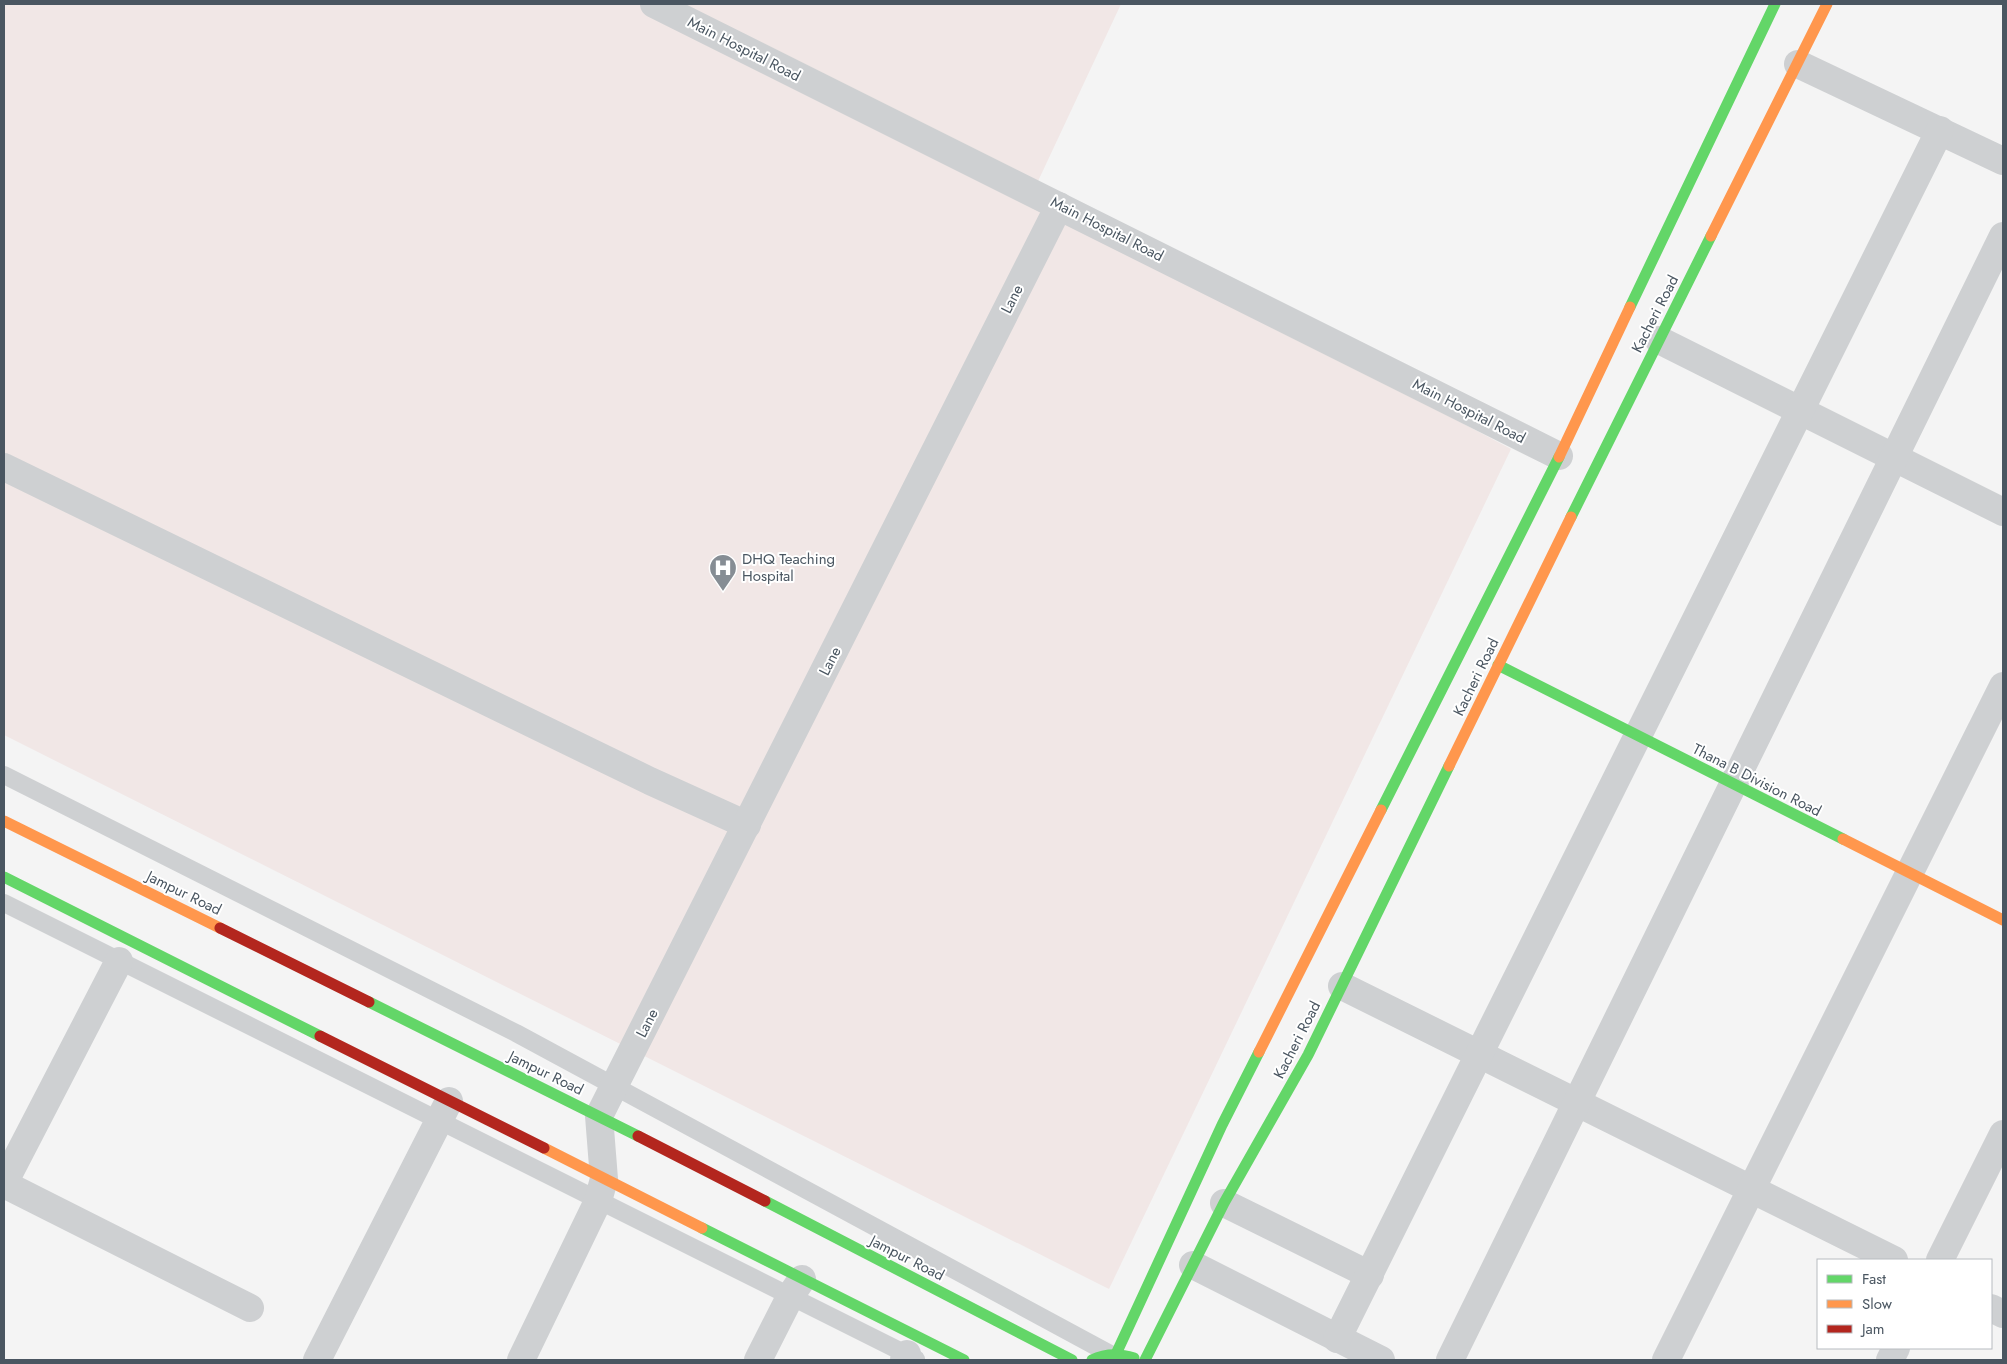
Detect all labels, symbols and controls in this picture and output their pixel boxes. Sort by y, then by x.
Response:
street label: Main Hospital Road [684,11,804,87]
street label: Main Hospital Road [1047,191,1167,267]
street label: Kacheri Road [1626,271,1684,357]
street label: Lane [995,281,1029,317]
street label: Main Hospital Road [1409,373,1529,449]
place label: DHQ Teaching Hospital [742,548,835,587]
hospital icon: DHQ Teaching Hospital [708,553,738,592]
street label: Kacheri Road [1448,634,1504,720]
street label: Lane [813,643,847,679]
street label: Thana B Division Road [1689,738,1825,822]
street label: Jampur Road [141,864,225,921]
street label: Kacheri Road [1268,997,1326,1083]
street label: Lane [630,1005,664,1041]
street label: Jampur Road [503,1044,587,1101]
street label: Jampur Road [864,1229,948,1286]
legend [1817,1259,1992,1349]
text: Fast [1862,1268,1886,1290]
text: Slow [1862,1293,1893,1315]
text: Jam [1860,1318,1885,1340]

